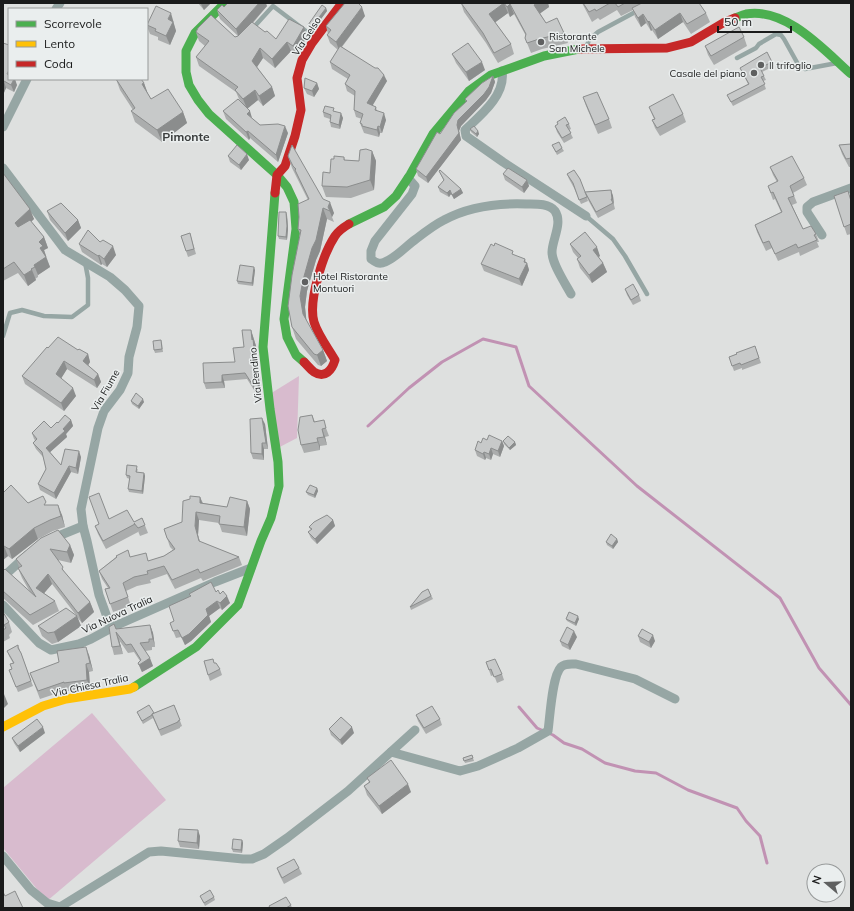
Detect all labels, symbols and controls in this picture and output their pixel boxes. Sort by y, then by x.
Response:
legend [8,8,148,80]
scale bar [718,8,791,34]
street label: Via Gelso [289,14,324,58]
text: 50 m [724,14,752,29]
text: Scorrevole [44,16,102,31]
place label: Ristorante San Michele [549,30,605,55]
text: Lento [44,36,75,51]
marker: Ristorante San Michele [536,37,546,47]
text: Coda [44,56,73,71]
place label: Il trifoglio [769,59,812,72]
marker: Il trifoglio [756,60,766,70]
place label: Casale del piano [670,67,746,80]
marker: Casale del piano [749,68,759,78]
district label: Pimonte [162,129,210,144]
place label: Hotel Ristorante Montuori [313,270,388,295]
marker: Hotel Ristorante Montuori [300,277,310,287]
street label: Via Pendino [246,346,265,403]
street label: Via Fiume [88,367,123,413]
street label: Via Nuova Tralia [80,592,155,636]
street label: Via Chiesa Tralia [51,671,129,700]
north arrow [806,863,846,903]
text: N [809,874,825,886]

